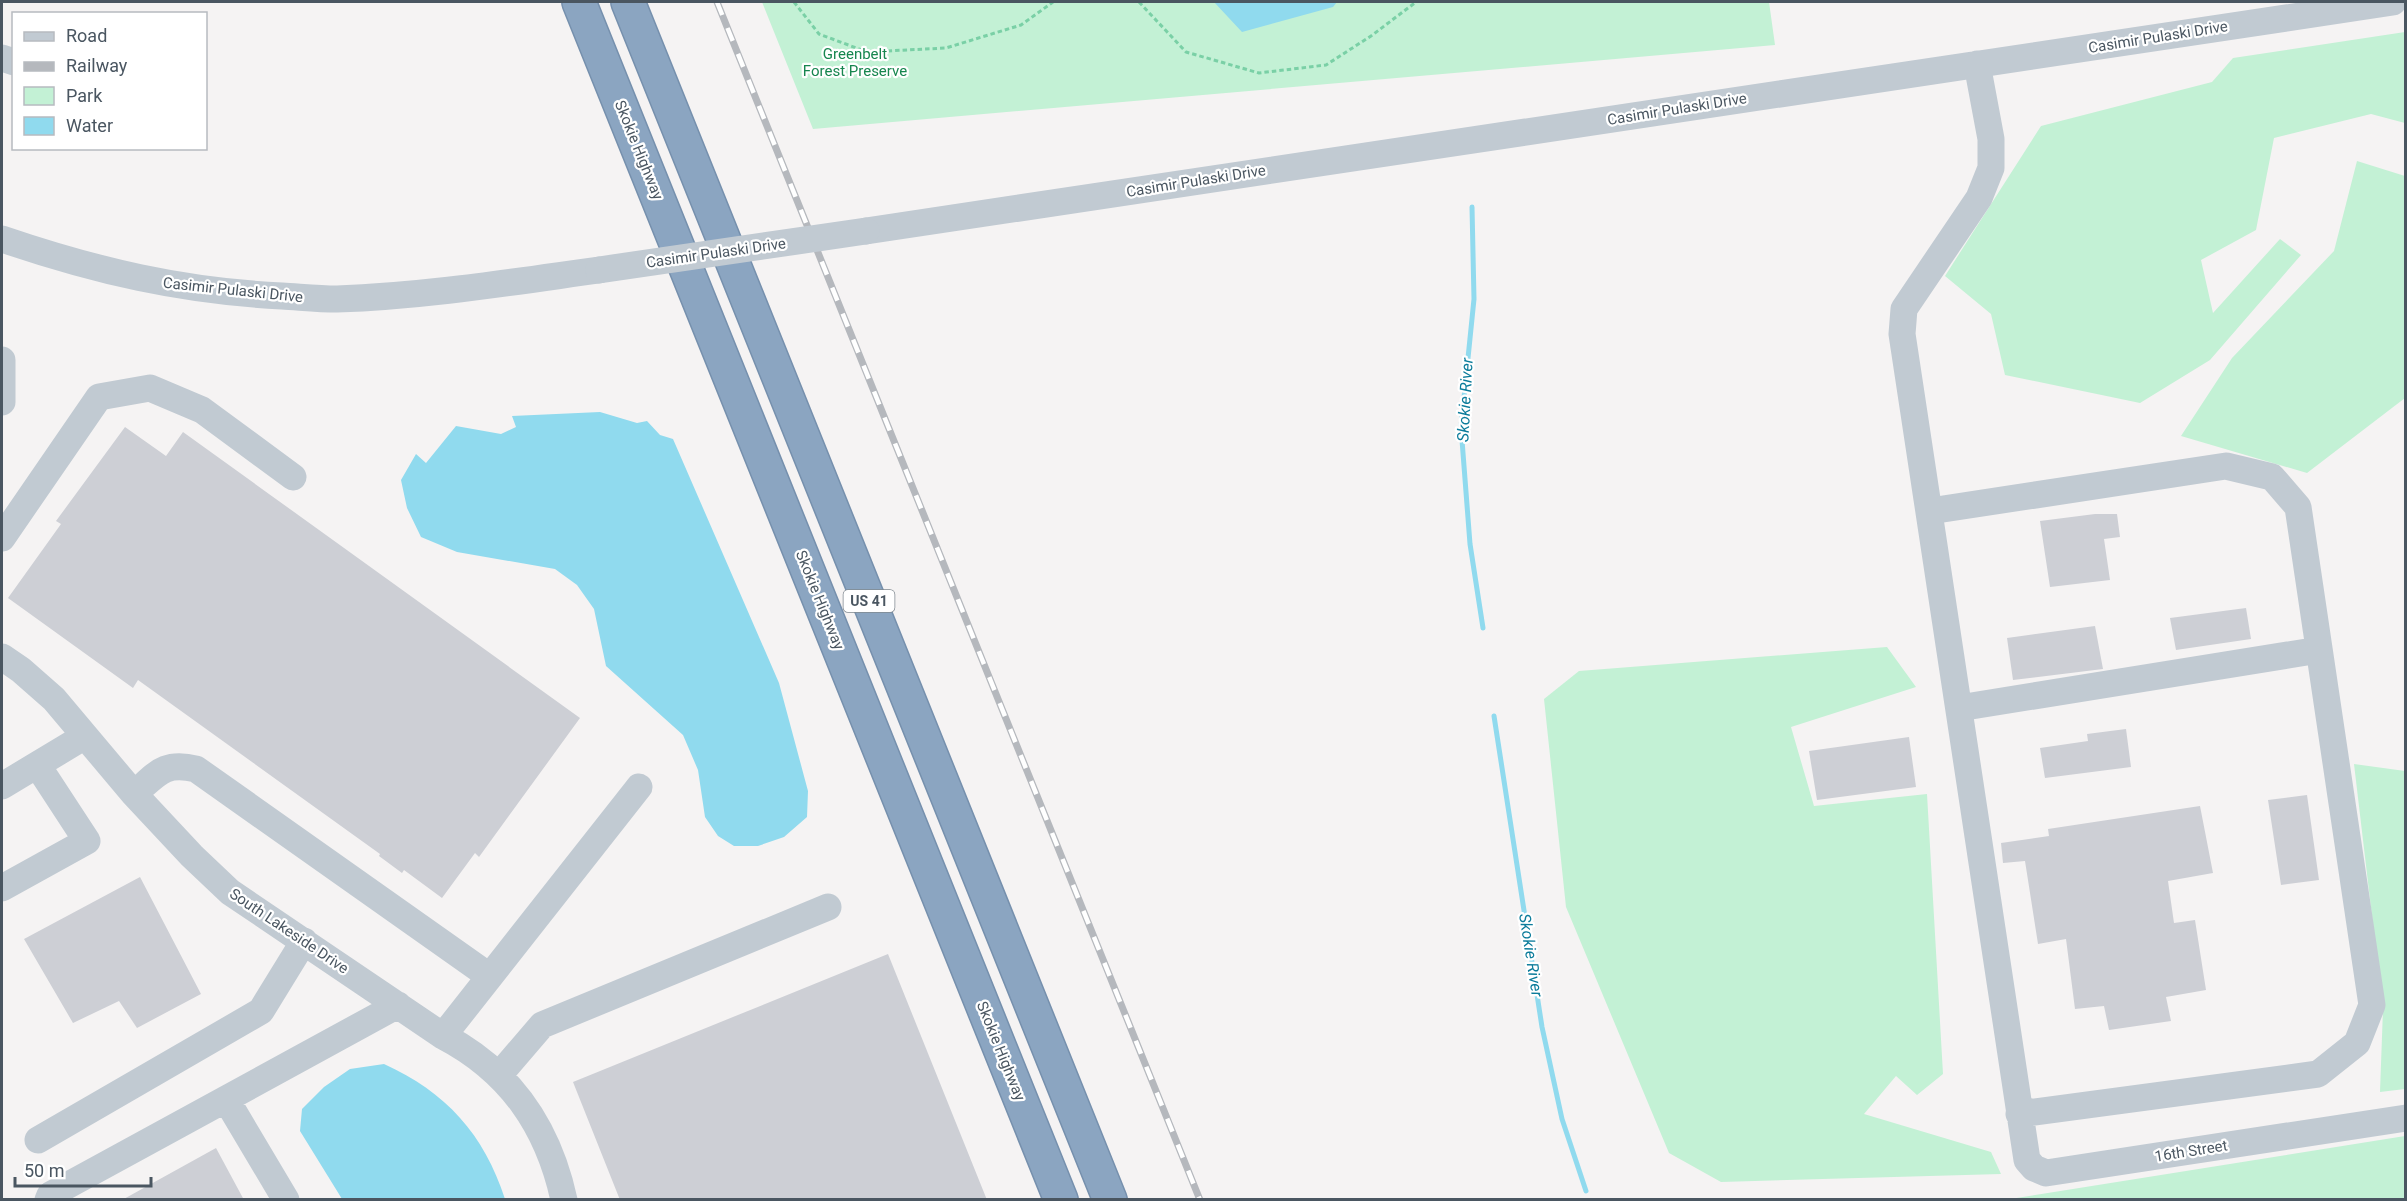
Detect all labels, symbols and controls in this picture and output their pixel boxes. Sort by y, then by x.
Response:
legend [12,12,207,150]
street label: Casimir Pulaski Drive [2087,17,2229,57]
text: Road [66,25,107,46]
park label: Greenbelt Forest Preserve [803,45,907,80]
text: Railway [66,55,128,76]
text: Park [66,85,103,106]
street label: Casimir Pulaski Drive [1606,89,1748,129]
street label: Skokie Highway [611,98,667,202]
text: Water [66,115,113,136]
street label: Casimir Pulaski Drive [1125,161,1267,201]
street label: Casimir Pulaski Drive [645,234,787,272]
street label: Casimir Pulaski Drive [162,274,304,306]
water label: Skokie River [1453,357,1477,442]
street label: Skokie Highway [792,548,848,652]
road number: US 41 [844,590,894,612]
street label: South Lakeside Drive [226,885,352,977]
water label: Skokie River [1515,912,1547,999]
street label: Skokie Highway [973,999,1029,1103]
street label: 16th Street [2153,1136,2229,1166]
scale bar [15,1150,152,1188]
text: 50 m [24,1160,64,1181]

